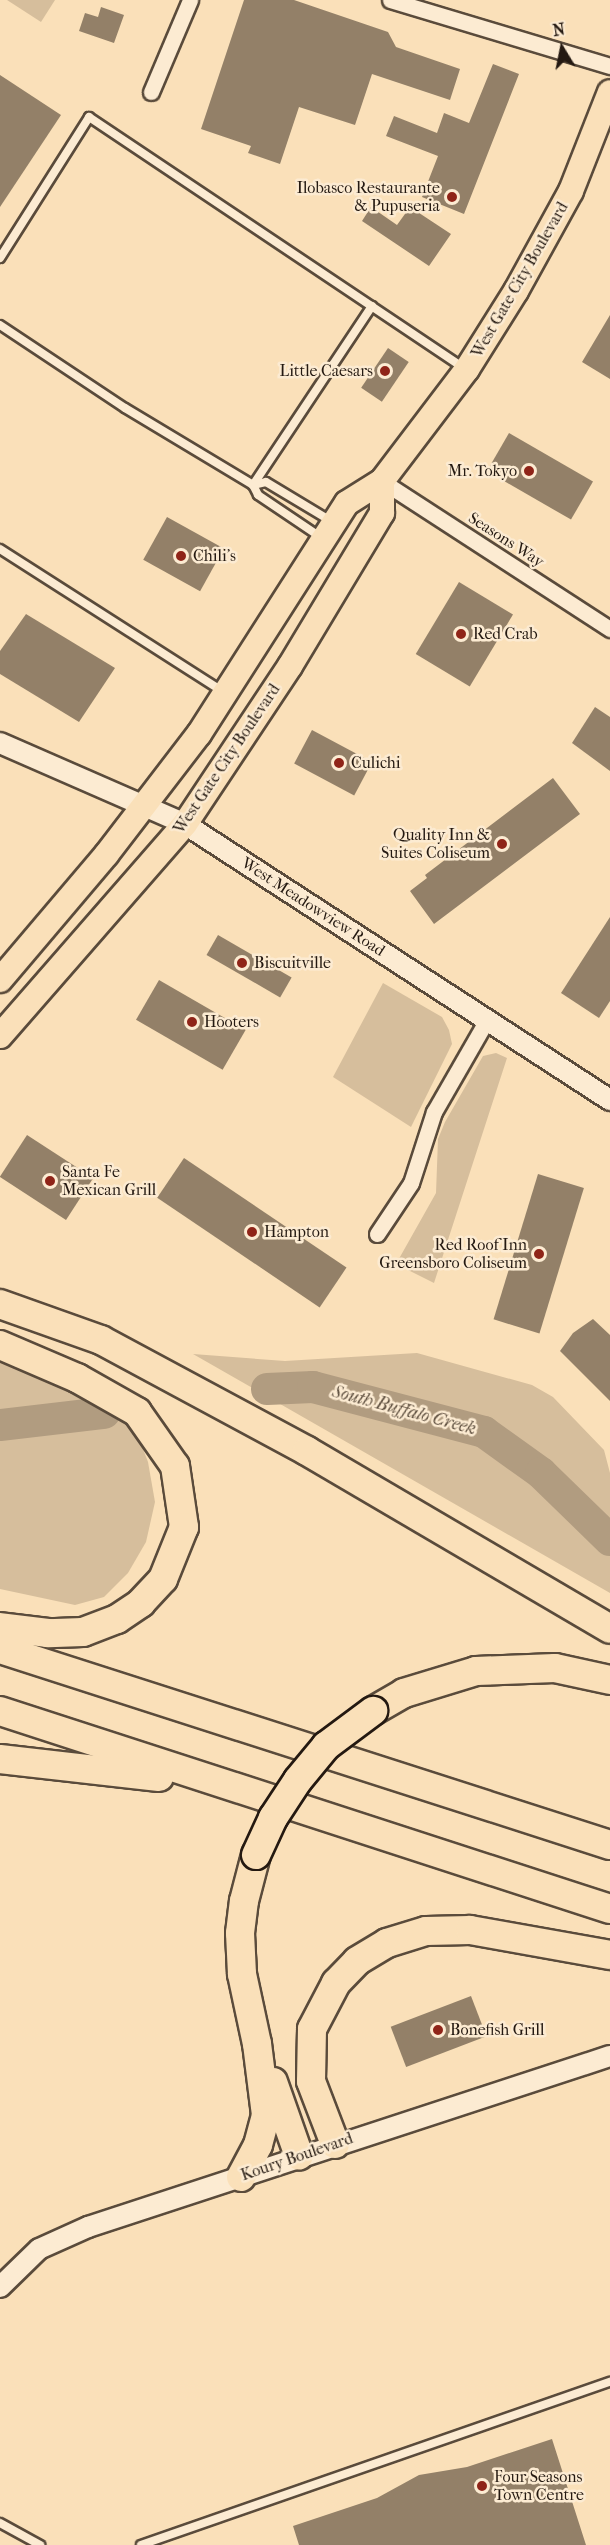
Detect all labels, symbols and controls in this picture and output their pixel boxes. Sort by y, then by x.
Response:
north arrow [532,18,592,78]
text: N [551,19,566,40]
place label: Ilobasco Restaurante & Pupuseria [297,178,440,216]
marker: Ilobasco Restaurante & Pupuseria [445,190,459,204]
street label: West Gate City Boulevard [468,199,572,361]
place label: Little Caesars [280,361,373,381]
marker: Little Caesars [378,364,392,378]
place label: Mr. Tokyo [448,461,517,481]
marker: Mr. Tokyo [522,464,536,478]
street label: Seasons Way [465,508,547,572]
place label: Chili's [193,546,236,566]
marker: Chili's [174,549,188,563]
place label: Red Crab [473,624,538,644]
marker: Red Crab [454,627,468,641]
street label: West Gate City Boulevard [170,681,284,837]
place label: Culichi [351,753,401,773]
marker: Culichi [332,756,346,770]
place label: Quality Inn & Suites Coliseum [381,825,490,863]
marker: Quality Inn & Suites Coliseum [495,837,509,851]
street label: West Meadowview Road [238,853,388,961]
place label: Biscuitville [254,953,331,973]
marker: Biscuitville [235,956,249,970]
place label: Hooters [204,1012,259,1032]
marker: Hooters [185,1015,199,1029]
place label: Santa Fe Mexican Grill [62,1162,156,1200]
marker: Santa Fe Mexican Grill [43,1174,57,1188]
place label: Hampton [264,1222,329,1242]
marker: Hampton [245,1225,259,1239]
place label: Red Roof Inn Greensboro Coliseum [379,1235,527,1273]
marker: Red Roof Inn Greensboro Coliseum [532,1247,546,1261]
water label: South Buffalo Creek [330,1381,478,1441]
place label: Bonefish Grill [450,2020,544,2040]
marker: Bonefish Grill [431,2023,445,2037]
street label: Koury Boulevard [238,2129,356,2185]
place label: Four Seasons Town Centre [494,2467,584,2505]
marker: Four Seasons Town Centre [475,2479,489,2493]

